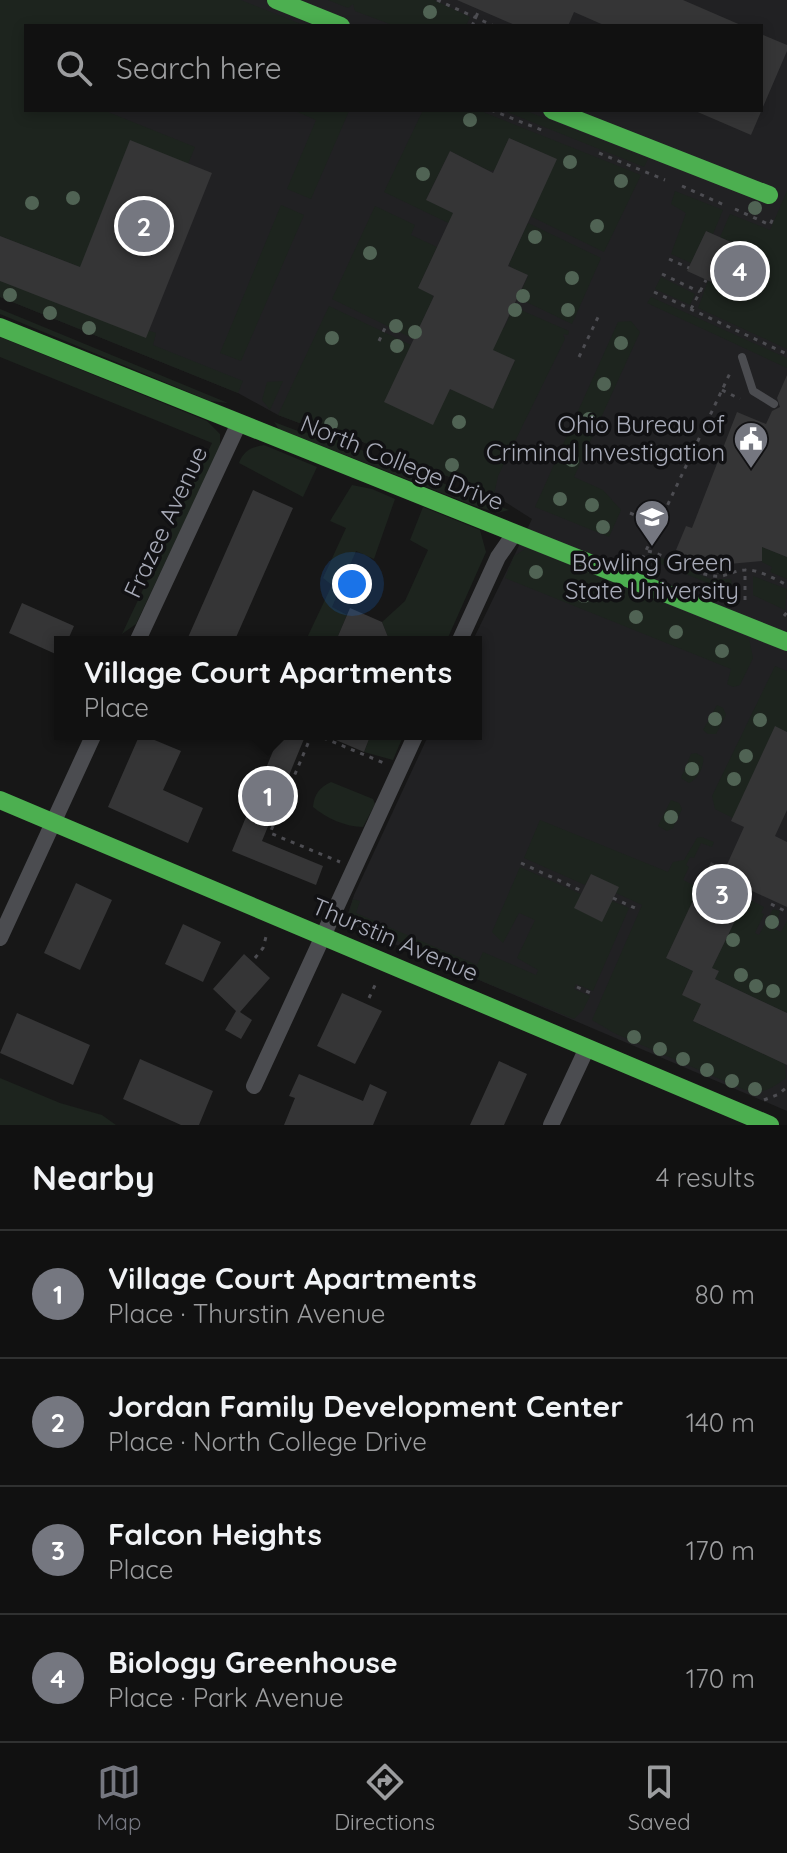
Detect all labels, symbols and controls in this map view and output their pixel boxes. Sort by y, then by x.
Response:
search box [24,24,763,112]
icon: search [52,46,96,90]
text: Search here [116,49,282,87]
pin: 2 [118,196,170,256]
pin: 4 [714,241,766,301]
street label: North College Drive [296,408,508,516]
place label: Ohio Bureau of Criminal Investigation [486,409,725,467]
public building icon: Ohio Bureau of Criminal Investigation [732,420,770,470]
street label: Frazee Avenue [117,441,213,602]
school or university icon: Bowling Green State University [633,498,671,548]
place label: Bowling Green State University [565,547,739,605]
your location [332,564,372,604]
popup [54,636,482,740]
text: Village Court Apartments [84,653,452,691]
text: Place [84,691,149,724]
pin: 1 [242,766,294,826]
pin: 3 [696,864,748,924]
street label: Thurstin Avenue [308,890,483,988]
text: Nearby [32,1156,155,1199]
text: 4 results [656,1161,755,1194]
text: Village Court Apartments [108,1259,477,1297]
text: 1 [53,1278,63,1311]
text: 80 m [695,1278,755,1311]
text: Place · Thurstin Avenue [108,1297,386,1330]
text: Jordan Family Development Center [108,1387,623,1425]
text: 2 [51,1406,65,1439]
text: 140 m [686,1406,755,1439]
text: Place · North College Drive [108,1425,427,1458]
text: Falcon Heights [108,1515,322,1553]
text: 3 [51,1534,65,1567]
text: 170 m [686,1534,755,1567]
text: Place [108,1553,173,1586]
text: Biology Greenhouse [108,1643,398,1681]
text: 4 [50,1662,66,1695]
text: 170 m [686,1662,755,1695]
text: Place · Park Avenue [108,1681,344,1714]
tab: Map [96,1760,141,1836]
tab: Directions [334,1760,435,1836]
tab: Saved [628,1760,691,1836]

